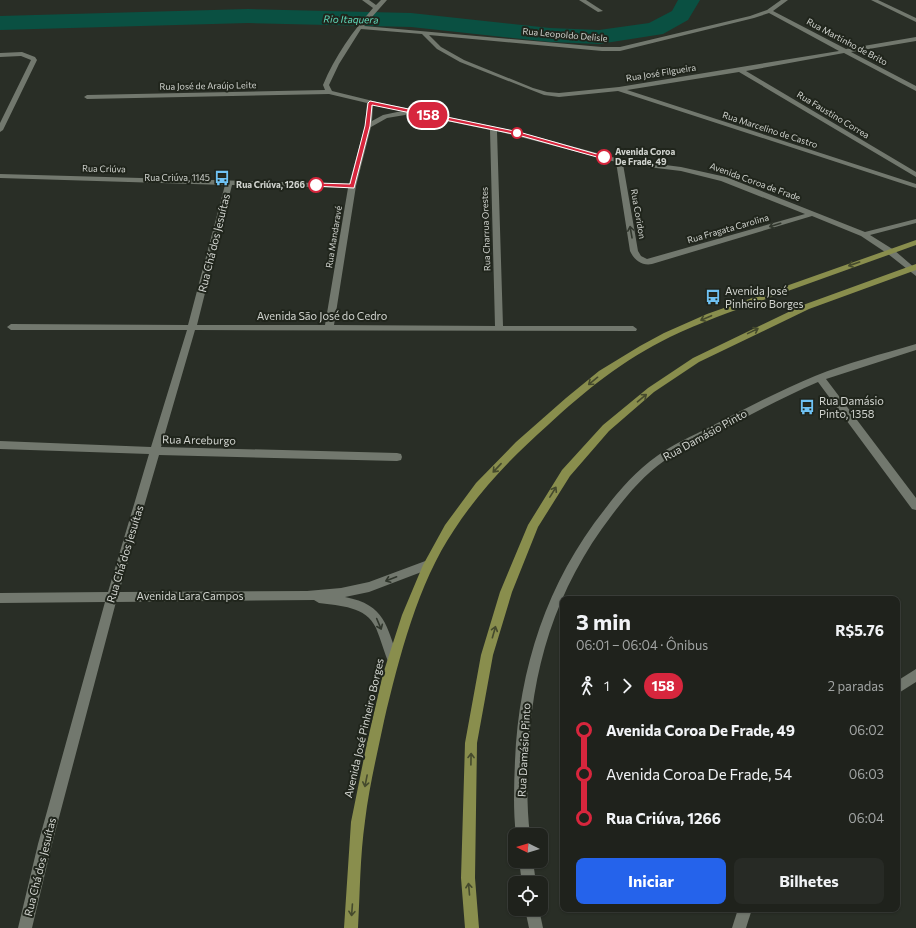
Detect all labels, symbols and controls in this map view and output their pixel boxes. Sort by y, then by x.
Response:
water label: Rio Itaquera [323,13,379,25]
street label: Rua Martinho de Brito [805,16,890,68]
street label: Rua Leopoldo Delisle [522,25,608,44]
street label: Rua José Filgueira [625,61,697,83]
street label: Rua José de Araújo Leite [159,79,257,92]
street label: Rua Faustino Correa [795,89,872,141]
line badge: 158 [405,102,451,128]
text: 158 [416,106,440,123]
street label: Rua Marcelino de Castro [721,109,819,150]
unlabelled marker [511,127,523,139]
place label: Avenida Coroa De Frade, 49 [615,146,675,167]
marker: Avenida Coroa De Frade, 49 [596,149,612,165]
street label: Avenida Coroa de Frade [708,160,802,203]
street label: Rua Criúva [82,163,126,174]
bus stop icon: Rua Criúva, 1145 [213,169,231,187]
place label: Rua Criúva, 1145 [144,172,210,183]
marker: Rua Criúva, 1266 [308,177,324,193]
place label: Rua Criúva, 1266 [236,179,305,190]
street label: Rua Charrua Orestes [479,187,492,271]
street label: Rua Coridon [629,188,648,240]
street label: Rua Chá dos Jesuítas [195,192,233,294]
street label: Rua Mandaravé [323,205,344,269]
street label: Rua Fragata Carolina [686,212,770,245]
one-way arrow [768,222,781,229]
one-way arrow [626,226,634,239]
one-way arrow [849,261,861,269]
place label: Avenida José Pinheiro Borges [725,284,804,310]
bus stop icon: Avenida José Pinheiro Borges [704,288,722,306]
street label: Avenida São José do Cedro [257,309,388,323]
one-way arrow [700,315,712,322]
one-way arrow [747,327,759,334]
one-way arrow [587,377,598,385]
one-way arrow [637,393,647,402]
place label: Rua Damásio Pinto, 1358 [819,394,884,420]
bus stop icon: Rua Damásio Pinto, 1358 [798,398,816,416]
street label: Rua Damásio Pinto [660,406,749,463]
street label: Rua Arceburgo [162,432,236,447]
one-way arrow [492,463,501,474]
one-way arrow [550,486,558,498]
street label: Rua Chá dos Jesuítas [104,504,146,604]
one-way arrow [386,576,398,584]
street label: Avenida Lara Campos [137,589,243,602]
text: 3 min [576,608,631,635]
one-way arrow [376,618,383,630]
text: R$5.76 [835,621,884,639]
one-way arrow [491,625,498,638]
text: 06:01 – 06:04 · Ônibus [576,637,708,653]
street label: Avenida José Pinheiro Borges [341,657,387,799]
icon: walk [576,675,598,697]
icon: forward [616,675,638,697]
text: 158 [652,677,675,694]
text: 1 [604,678,610,694]
text: 2 paradas [828,678,884,694]
street label: Rua Damásio Pinto [515,702,532,797]
text: Avenida Coroa De Frade, 49 [606,721,795,739]
text: 06:02 [849,722,884,738]
one-way arrow [467,753,475,766]
text: Avenida Coroa De Frade, 54 [606,765,792,783]
text: 06:03 [849,766,884,782]
one-way arrow [361,774,369,787]
text: Rua Criúva, 1266 [606,809,721,827]
text: 06:04 [848,810,884,826]
street label: Rua Chá dos Jesuítas [21,816,59,918]
north arrow [508,828,548,868]
map controls [508,828,548,916]
button: Iniciar [576,858,726,904]
button: Bilhetes [734,858,884,904]
button: locate [508,876,548,916]
one-way arrow [466,883,473,896]
one-way arrow [348,903,355,916]

